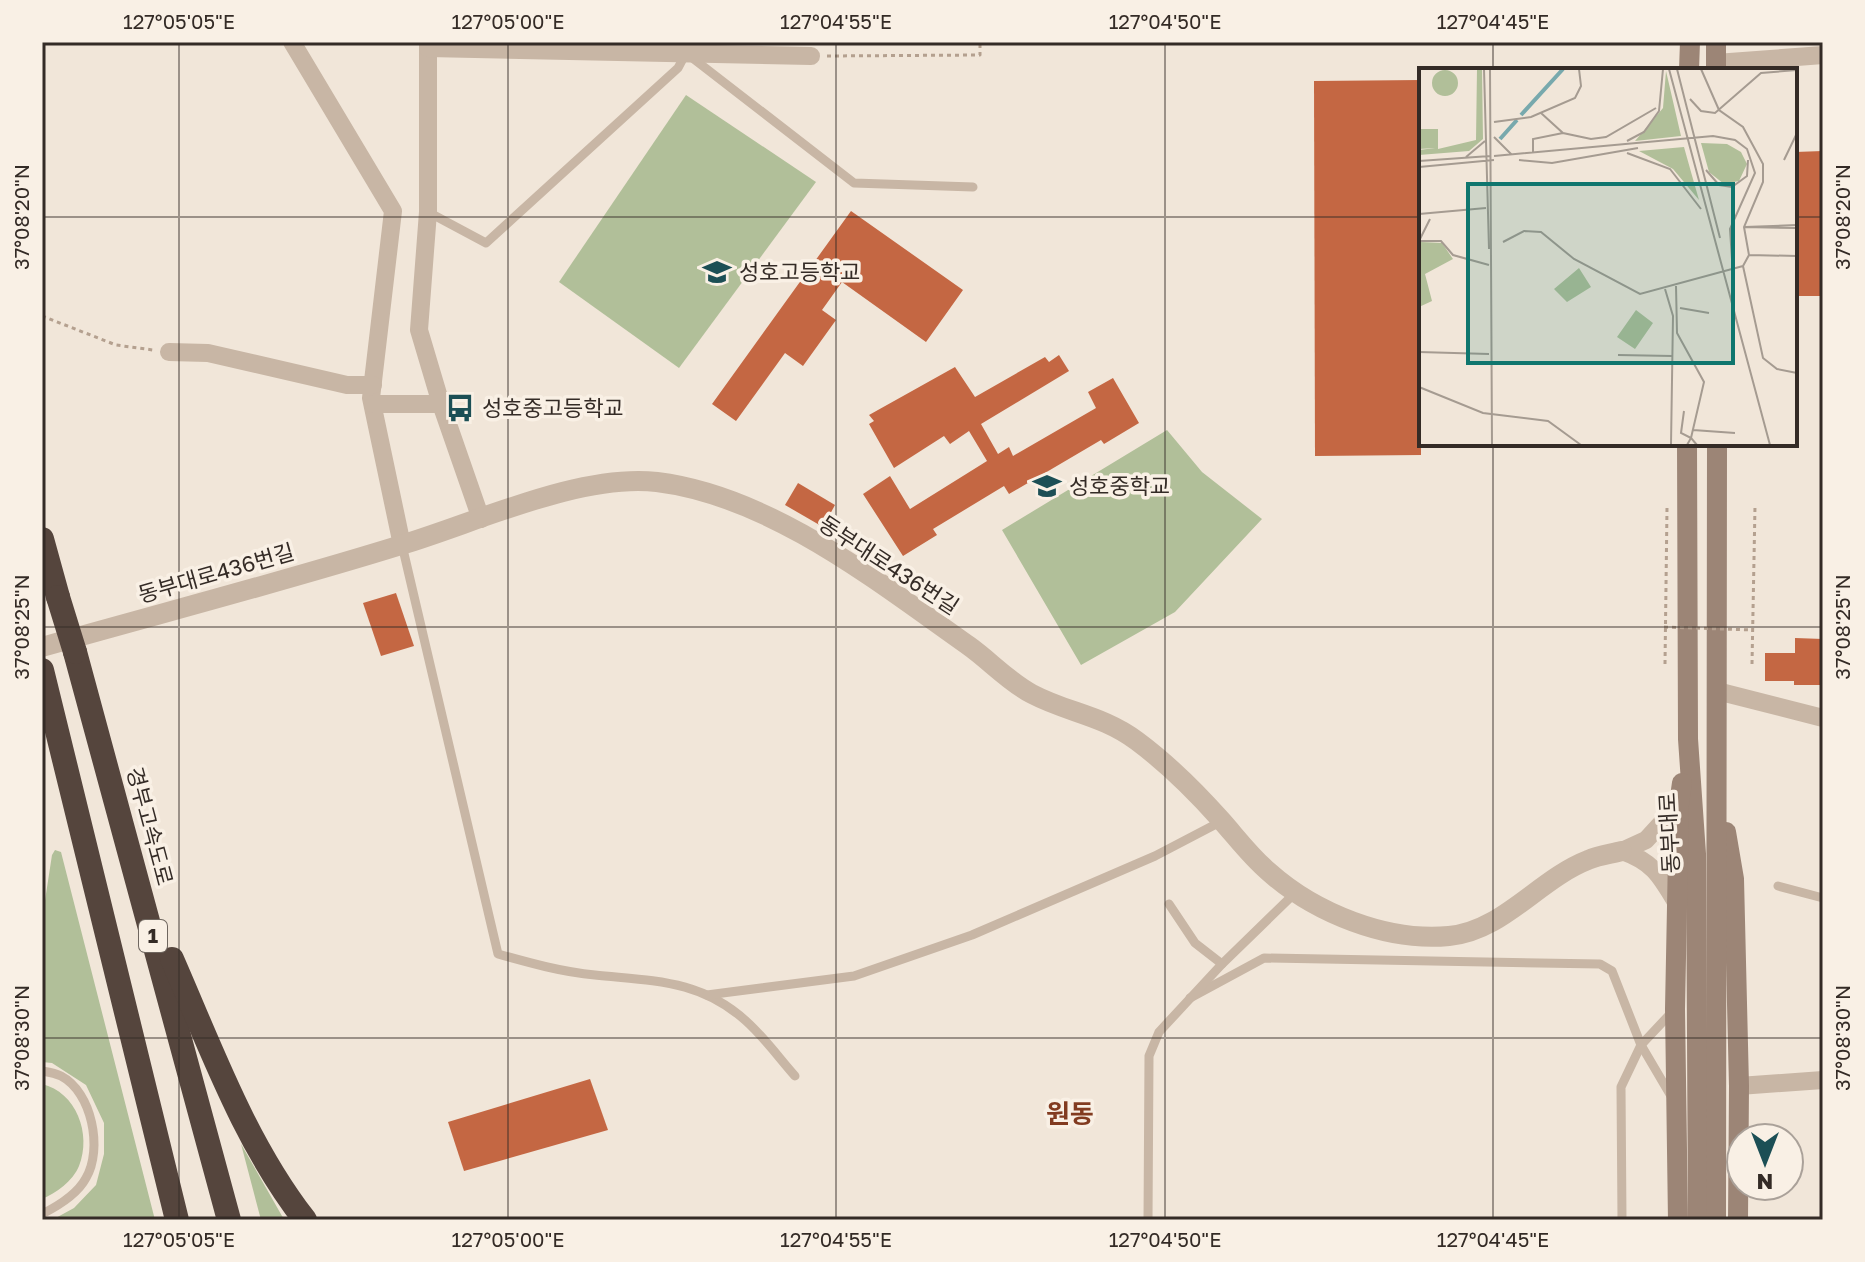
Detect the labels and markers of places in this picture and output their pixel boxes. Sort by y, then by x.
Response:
school or university icon: 성호고등학교 [702,257,732,287]
place label: 성호고등학교 [739,258,860,285]
bus stop icon: 성호중고등학교 [445,393,475,423]
place label: 성호중고등학교 [482,394,624,421]
school or university icon: 성호중학교 [1032,471,1062,501]
place label: 성호중학교 [1069,472,1170,499]

